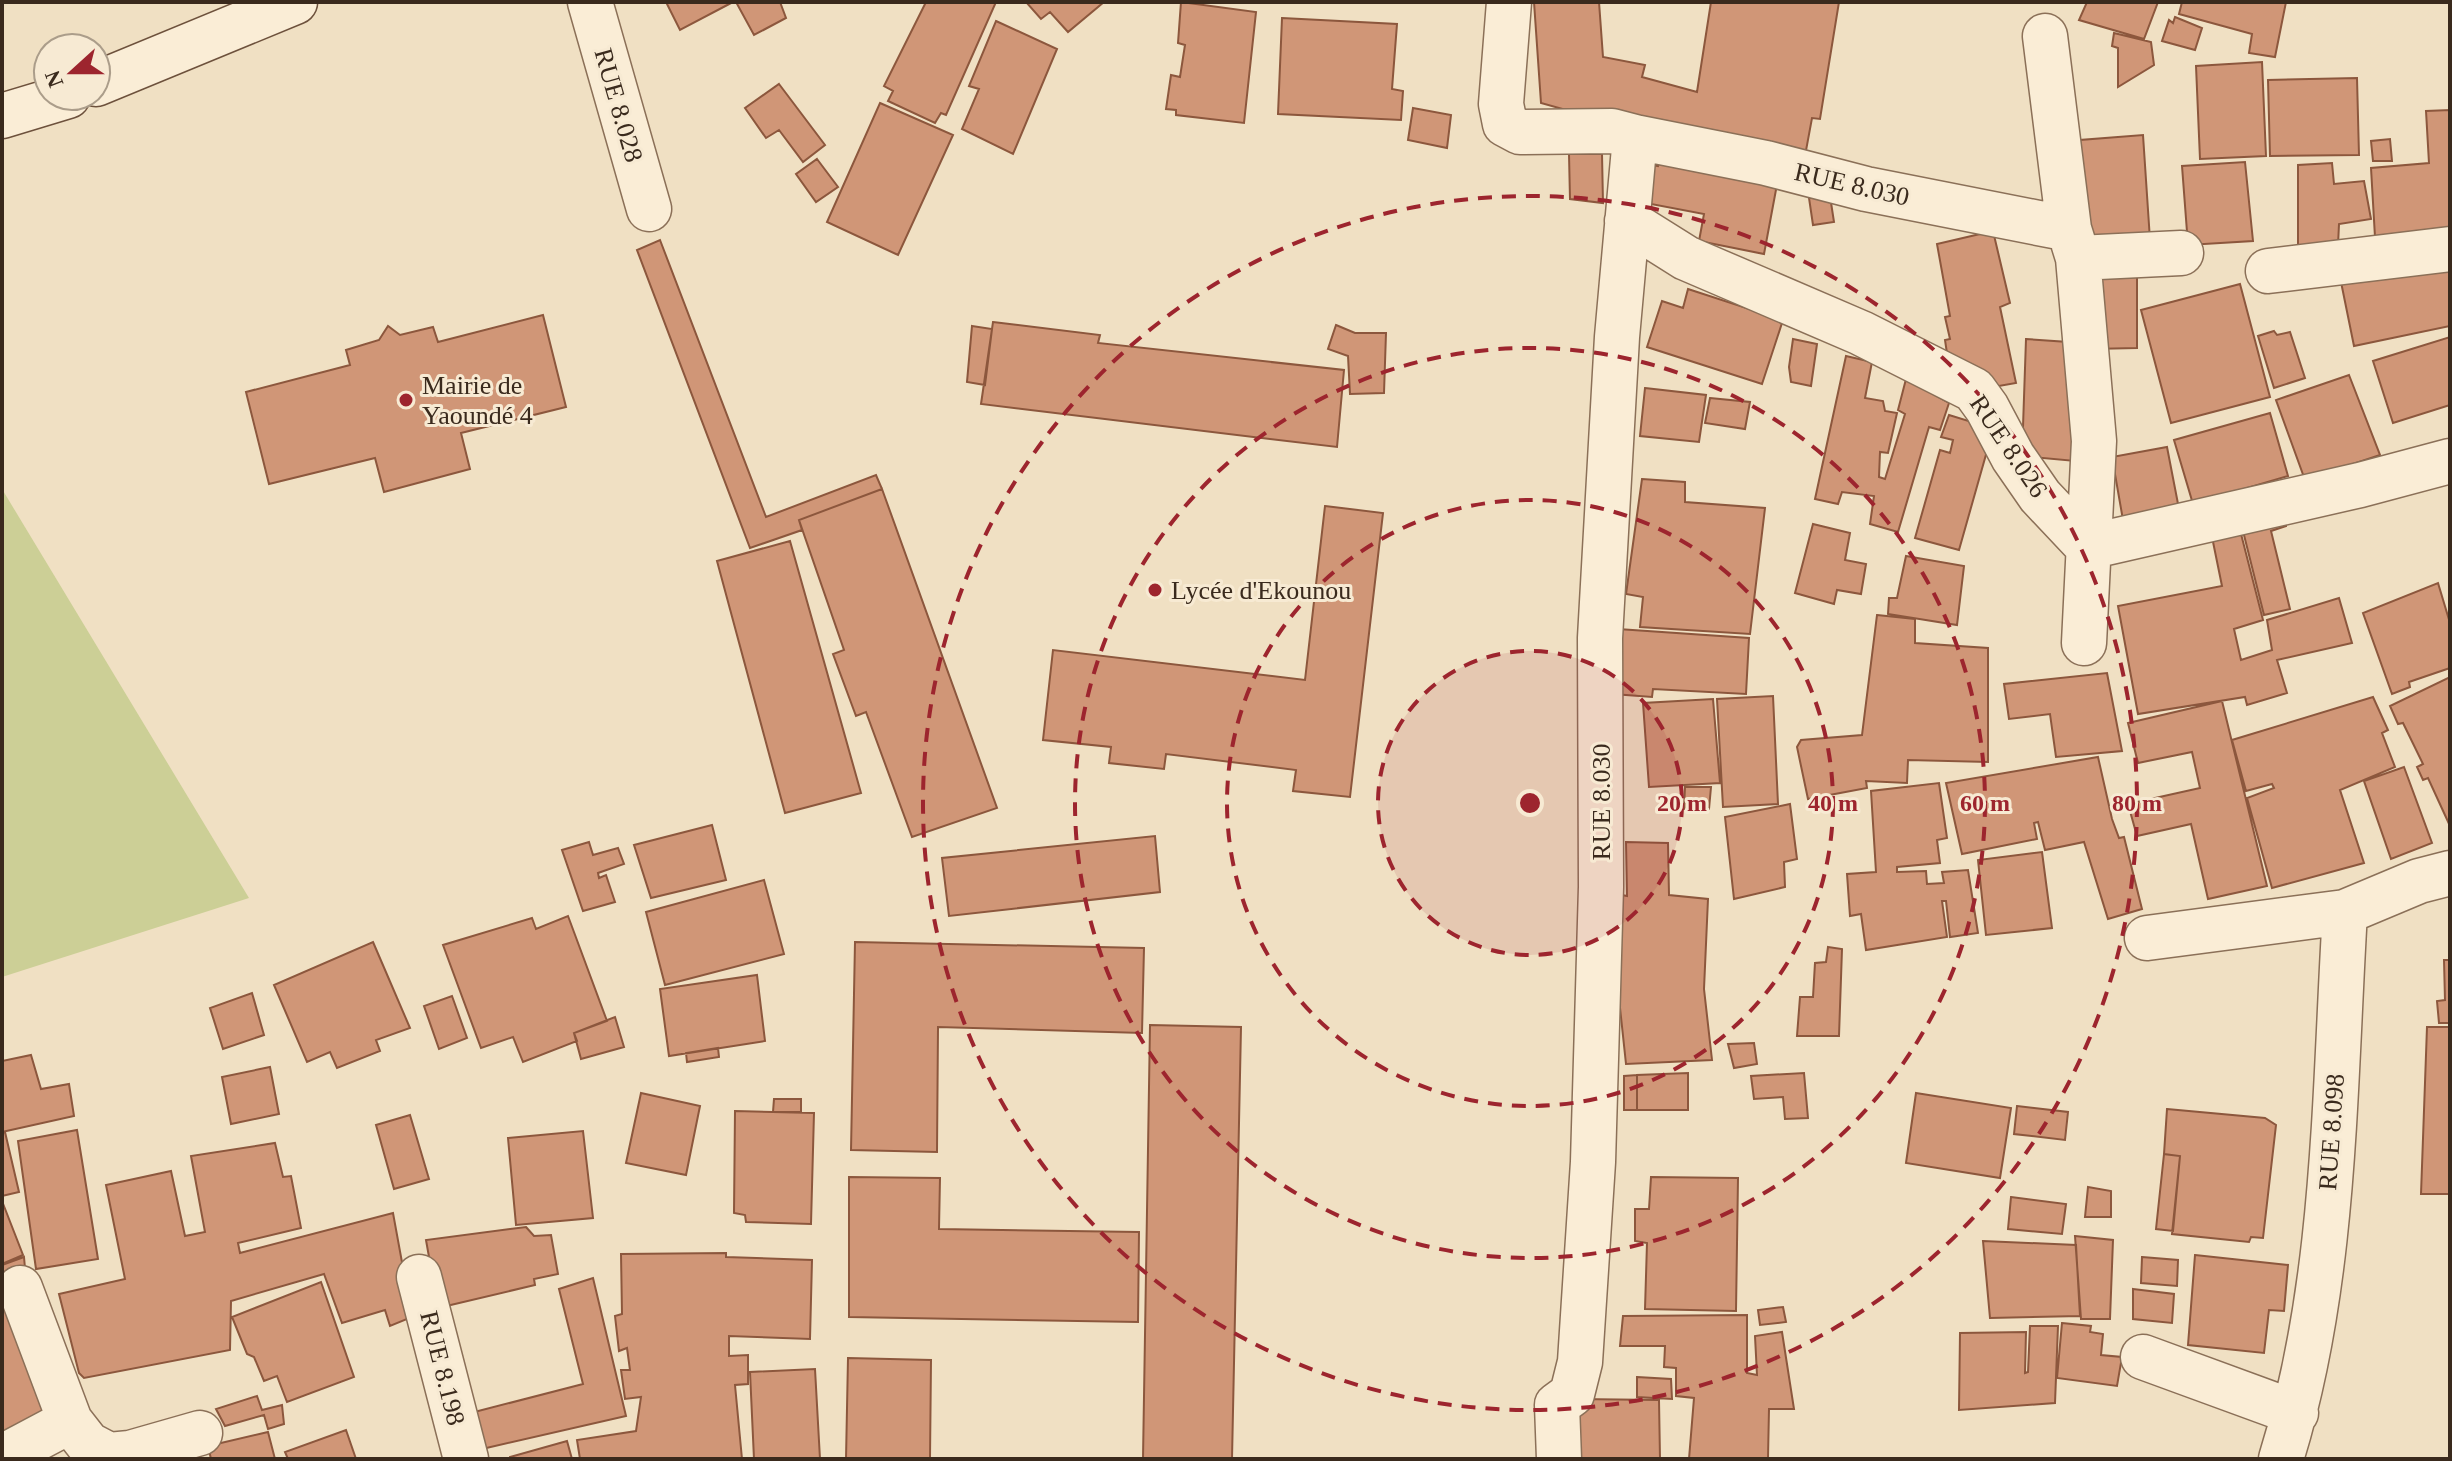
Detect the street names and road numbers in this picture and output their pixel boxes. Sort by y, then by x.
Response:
street label: RUE 8.028 [588,45,649,165]
street label: RUE 8.030 [1792,157,1912,212]
street label: RUE 8.026 [1964,390,2053,503]
street label: RUE 8.030 [1587,744,1616,861]
street label: RUE 8.098 [2313,1073,2350,1191]
street label: RUE 8.198 [414,1308,471,1428]

